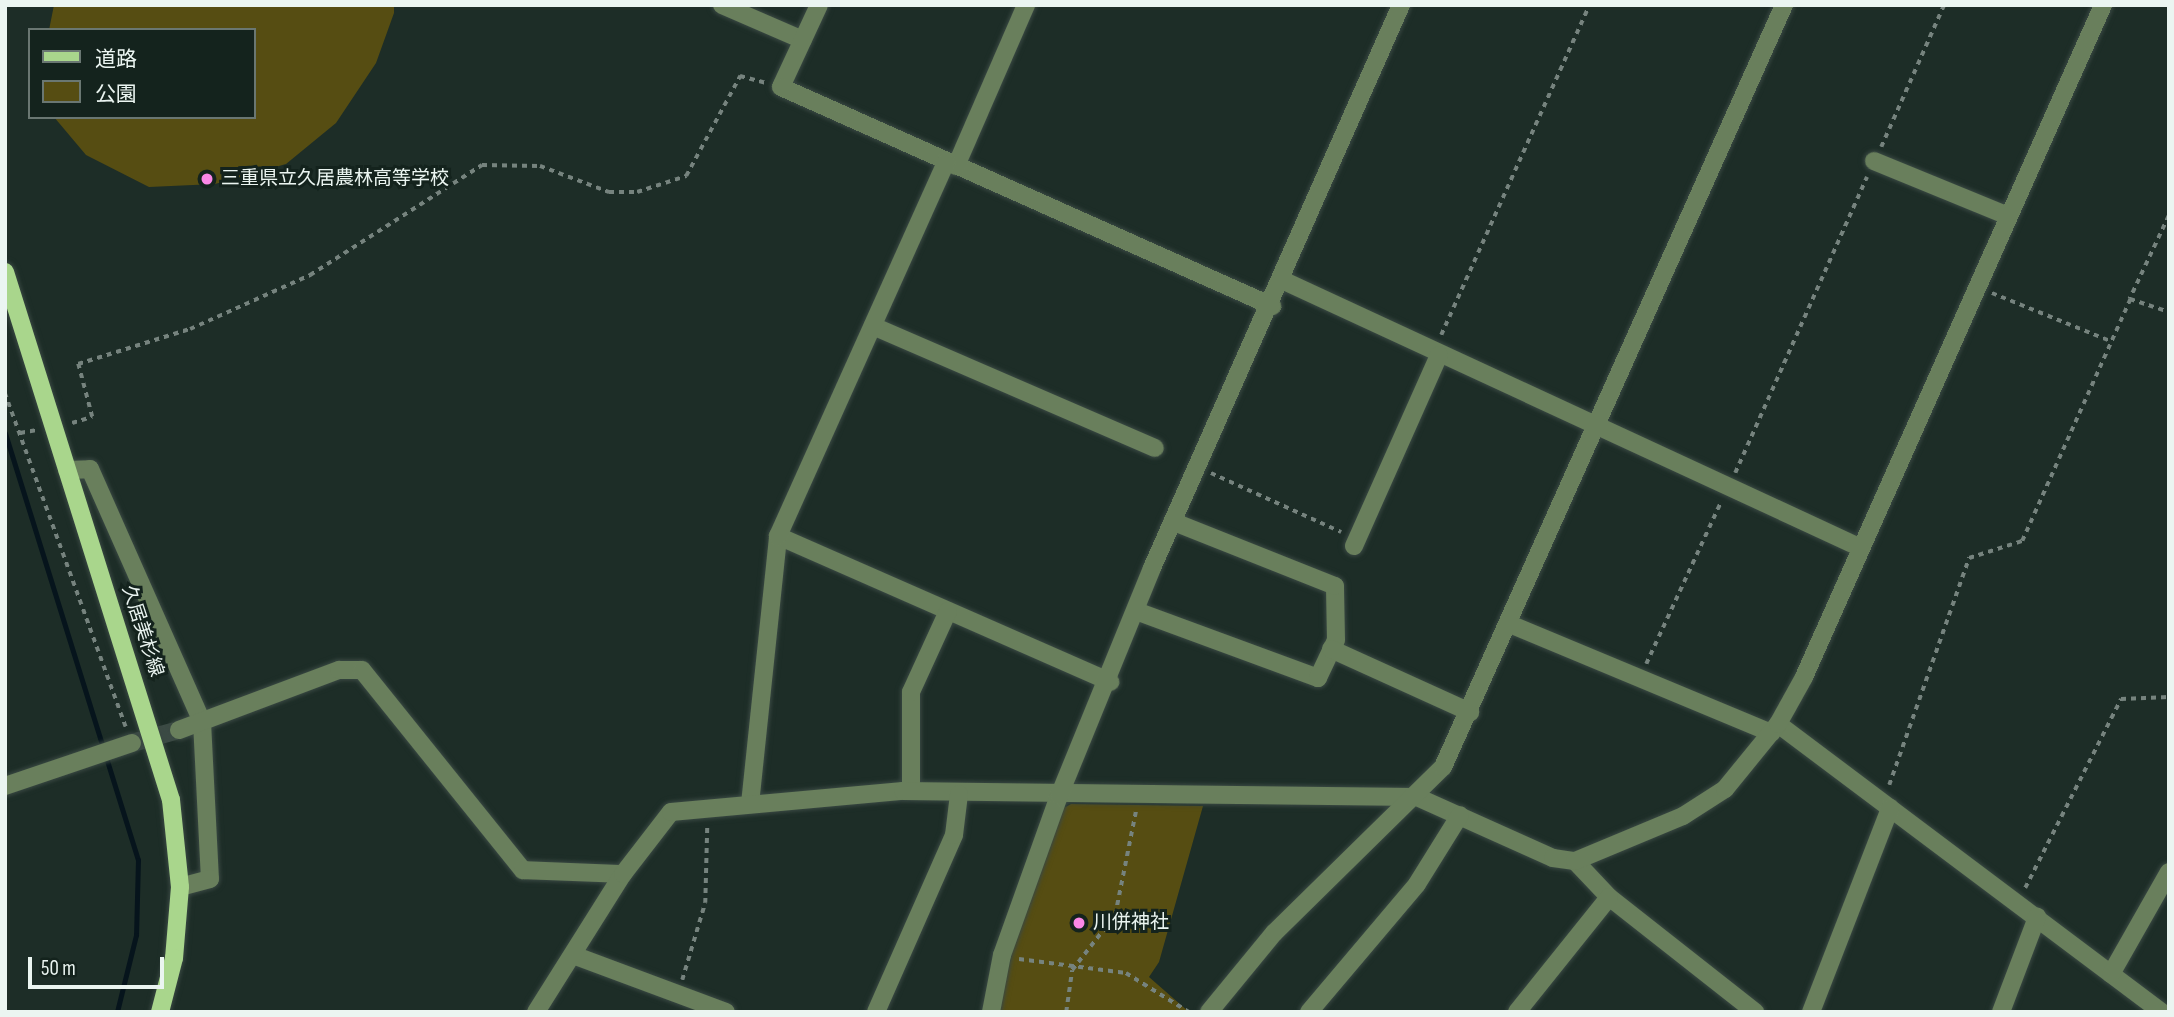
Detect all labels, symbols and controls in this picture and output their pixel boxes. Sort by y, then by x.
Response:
legend [28,28,256,119]
text: 道路 [95,47,137,72]
text: 公園 [95,82,137,107]
place label: 三重県立久居農林高等学校 [221,168,449,190]
marker: 三重県立久居農林高等学校 [199,171,215,187]
street label: 久居美杉線 [116,582,168,680]
place label: 川併神社 [1093,912,1169,934]
marker: 川併神社 [1071,915,1087,931]
scale bar [32,944,168,988]
text: 50 m [41,956,76,981]

